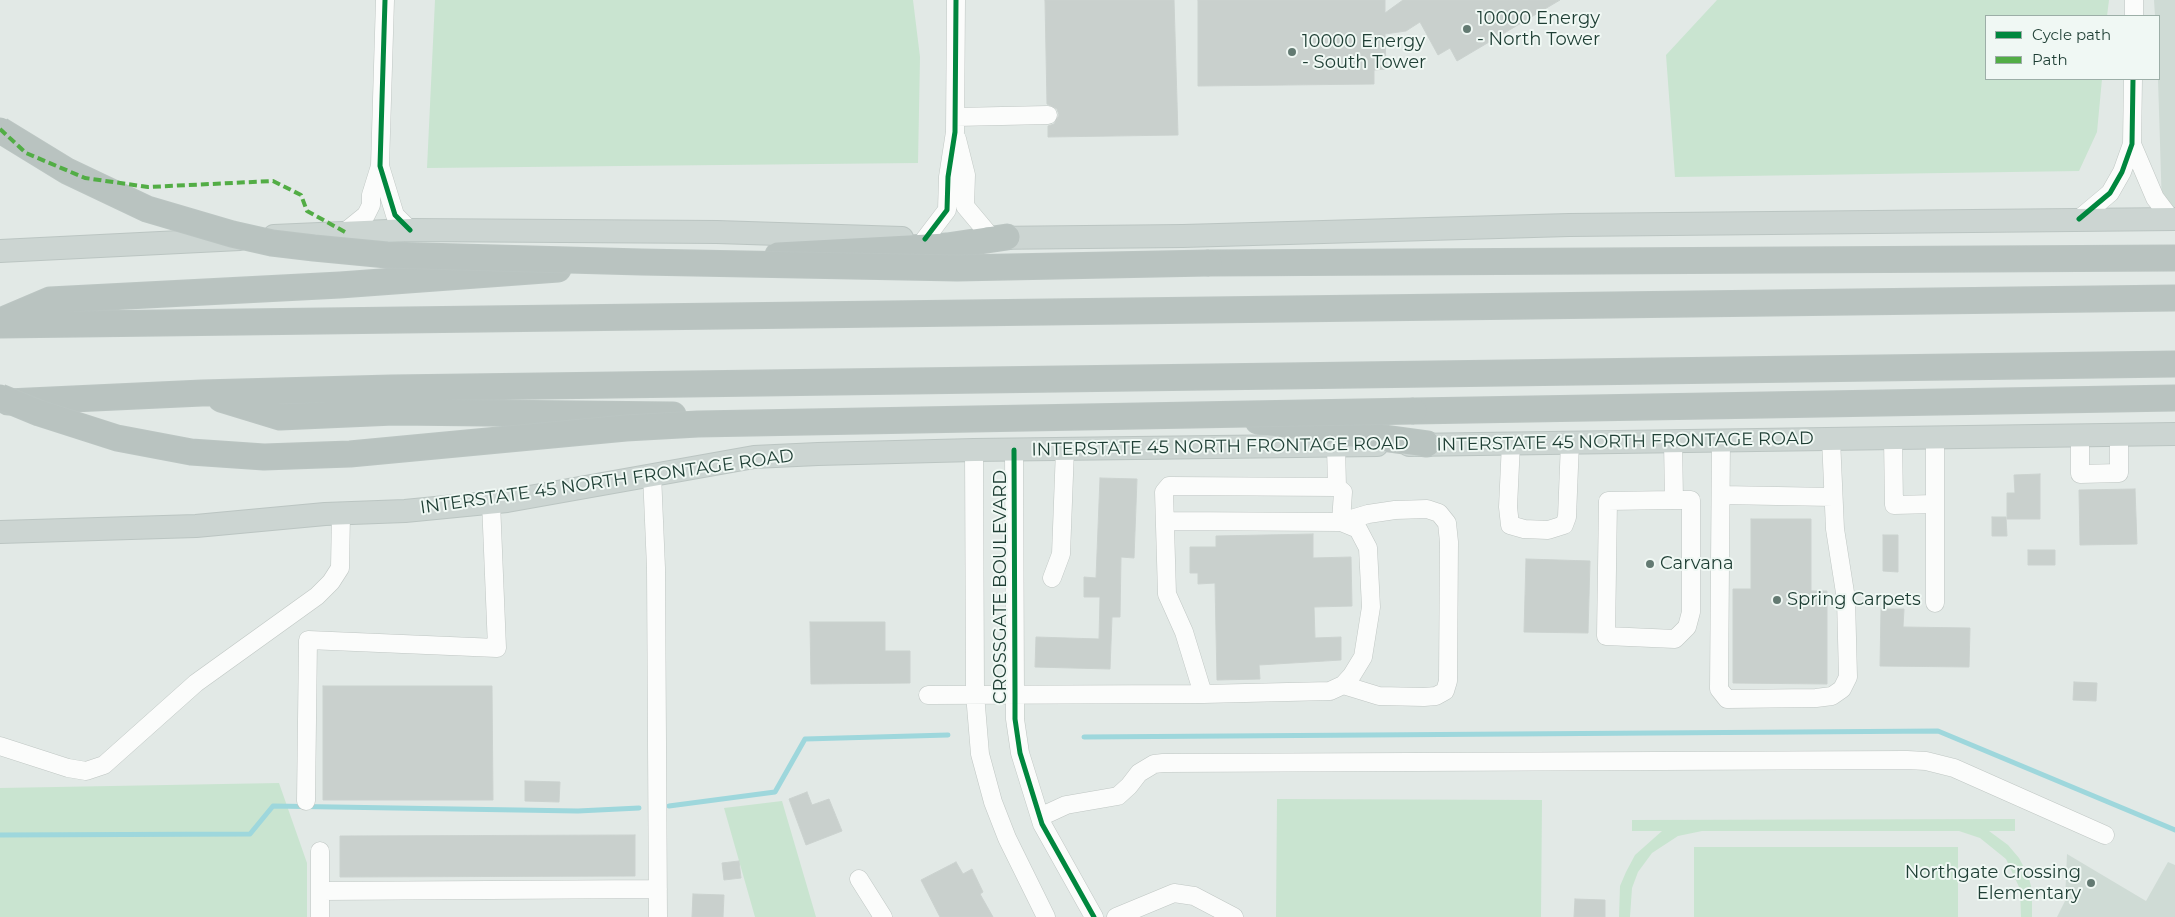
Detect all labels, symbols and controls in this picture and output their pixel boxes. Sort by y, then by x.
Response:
place label: 10000 Energy - North Tower [1477,8,1600,50]
legend [1985,15,2160,80]
marker: 10000 Energy - North Tower [1461,23,1473,35]
text: Cycle path [2032,25,2111,44]
place label: 10000 Energy - South Tower [1302,31,1426,74]
marker: 10000 Energy - South Tower [1286,46,1298,58]
text: Path [2032,50,2068,69]
street label: INTERSTATE 45 NORTH FRONTAGE ROAD [1436,428,1814,456]
street label: INTERSTATE 45 NORTH FRONTAGE ROAD [1031,433,1409,461]
street label: INTERSTATE 45 NORTH FRONTAGE ROAD [419,445,795,519]
street label: CROSSGATE BOULEVARD [990,470,1012,704]
place label: Carvana [1660,553,1734,575]
marker: Carvana [1644,558,1656,570]
place label: Spring Carpets [1787,589,1921,611]
marker: Spring Carpets [1771,594,1783,606]
place label: Northgate Crossing Elementary [1905,862,2081,904]
marker: Northgate Crossing Elementary [2085,877,2097,889]

